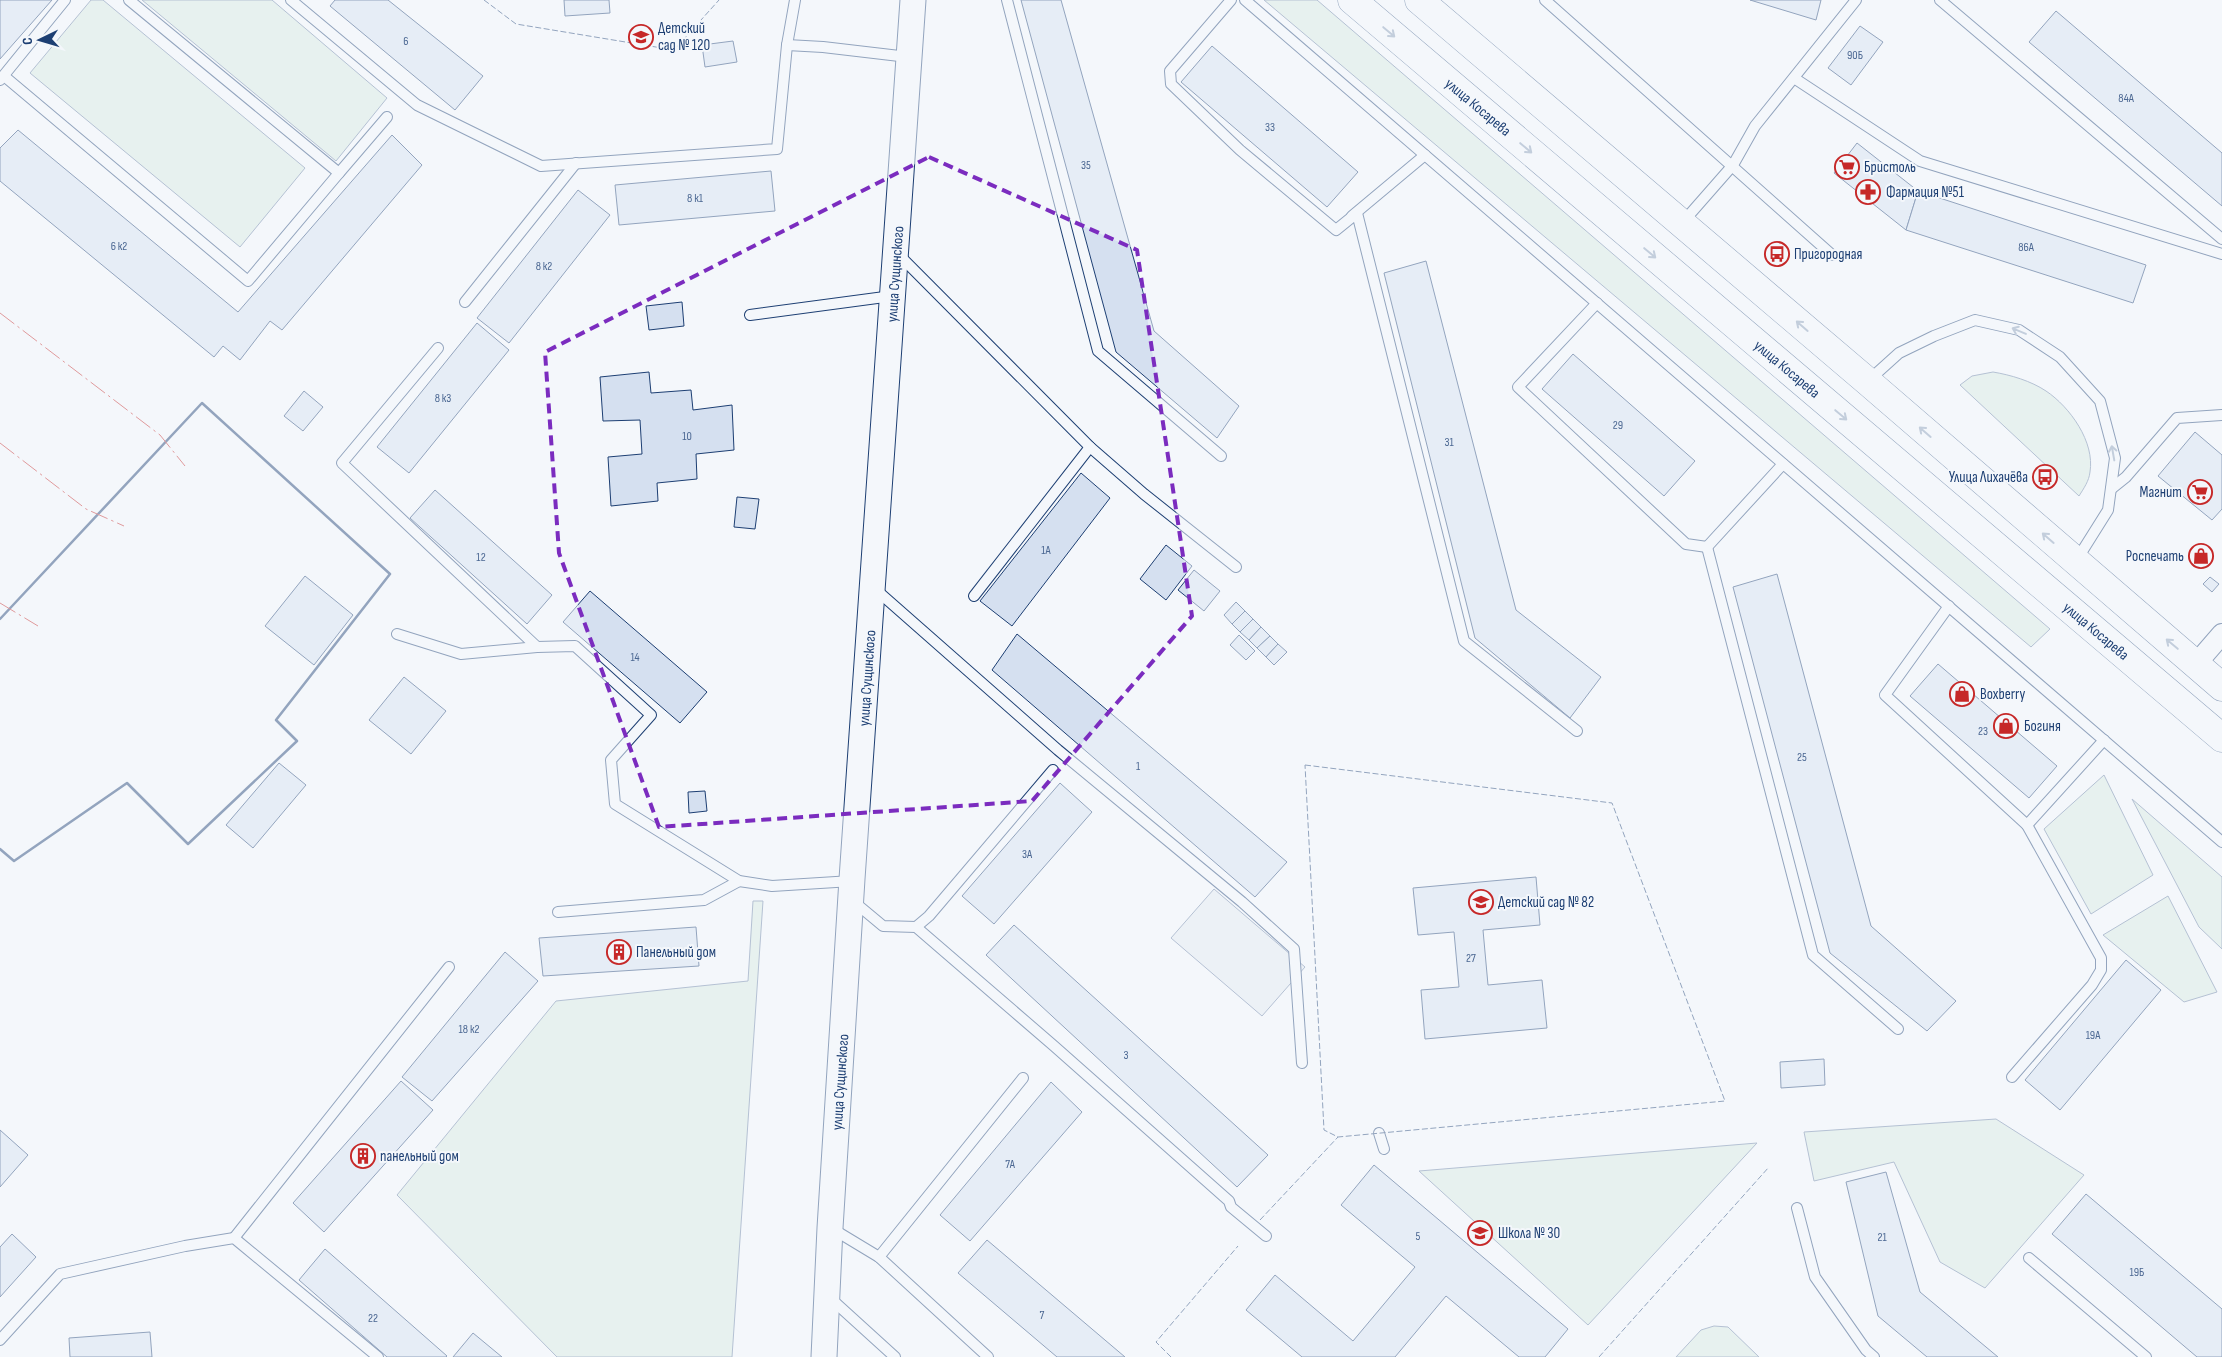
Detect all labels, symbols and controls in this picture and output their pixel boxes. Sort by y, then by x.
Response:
north arrow [15,15,65,65]
place label: Детский сад № 120 [658,19,710,55]
school or university icon: Детский сад № 120 [628,24,654,50]
one-way arrow [1382,26,1395,37]
house number: 6 [403,34,409,49]
text: С [19,37,36,45]
house number: 90Б [1847,48,1863,63]
street label: улица Косарева [1441,74,1515,141]
house number: 84А [2118,91,2135,106]
house number: 33 [1265,120,1275,135]
one-way arrow [1519,142,1532,153]
supermarket icon: Бристоль [1834,154,1860,180]
house number: 35 [1081,158,1091,173]
place label: Бристоль [1864,158,1916,177]
pharmacy icon: Фармация №51 [1855,179,1881,205]
place label: Фармация №51 [1886,183,1965,202]
house number: 8 к1 [687,191,704,206]
street label: улица Сущинского [883,225,908,323]
house number: 6 к2 [111,239,127,254]
house number: 86А [2018,240,2035,255]
bus stop icon: Пригородная [1764,241,1790,267]
place label: Пригородная [1794,245,1863,264]
one-way arrow [1643,247,1656,258]
house number: 8 к2 [536,259,552,274]
one-way arrow [1796,320,1809,331]
one-way arrow [2012,326,2027,336]
street label: улица Косарева [1750,336,1824,403]
house number: 8 к3 [435,391,451,406]
one-way arrow [1834,409,1847,420]
house number: 29 [1613,418,1623,433]
one-way arrow [1919,426,1932,438]
house number: 10 [682,429,692,444]
house number: 31 [1444,435,1454,450]
one-way arrow [2108,446,2118,462]
bus stop icon: Улица Лихачёва [2032,464,2058,490]
place label: Улица Лихачёва [1949,468,2028,487]
supermarket icon: Магнит [2187,479,2213,505]
place label: Магнит [2140,483,2182,502]
one-way arrow [2042,533,2055,544]
house number: 1А [1041,543,1052,558]
shop icon: Роспечать [2188,543,2214,569]
place label: Роспечать [2126,547,2184,566]
house number: 12 [476,550,486,565]
street label: улица Косарева [2059,598,2133,665]
street label: улица Сущинского [855,629,880,727]
one-way arrow [2165,638,2178,649]
house number: 14 [630,650,640,665]
shop icon: Boxberry [1949,681,1975,707]
place label: Boxberry [1980,685,2025,704]
shop icon: Богиня [1993,713,2019,739]
place label: Богиня [2024,717,2061,736]
house number: 23 [1978,724,1988,739]
house number: 25 [1797,750,1807,765]
house number: 1 [1136,759,1141,774]
house number: 3А [1022,847,1033,862]
school or university icon: Детский сад № 82 [1468,889,1494,915]
place label: Детский сад № 82 [1498,893,1594,912]
building icon: Панельный дом [606,939,632,965]
place label: Панельный дом [636,943,716,962]
house number: 27 [1466,951,1476,966]
house number: 18 к2 [459,1022,479,1037]
house number: 19А [2086,1028,2101,1043]
street label: улица Сущинского [828,1033,853,1131]
house number: 3 [1123,1048,1129,1063]
building icon: панельный дом [350,1143,376,1169]
place label: панельный дом [380,1147,459,1166]
house number: 7А [1005,1157,1016,1172]
school or university icon: Школа № 30 [1467,1220,1493,1246]
place label: Школа № 30 [1498,1224,1560,1243]
house number: 5 [1416,1229,1421,1244]
house number: 21 [1877,1230,1887,1245]
house number: 19Б [2130,1265,2144,1280]
house number: 7 [1040,1308,1045,1323]
house number: 22 [368,1311,378,1326]

